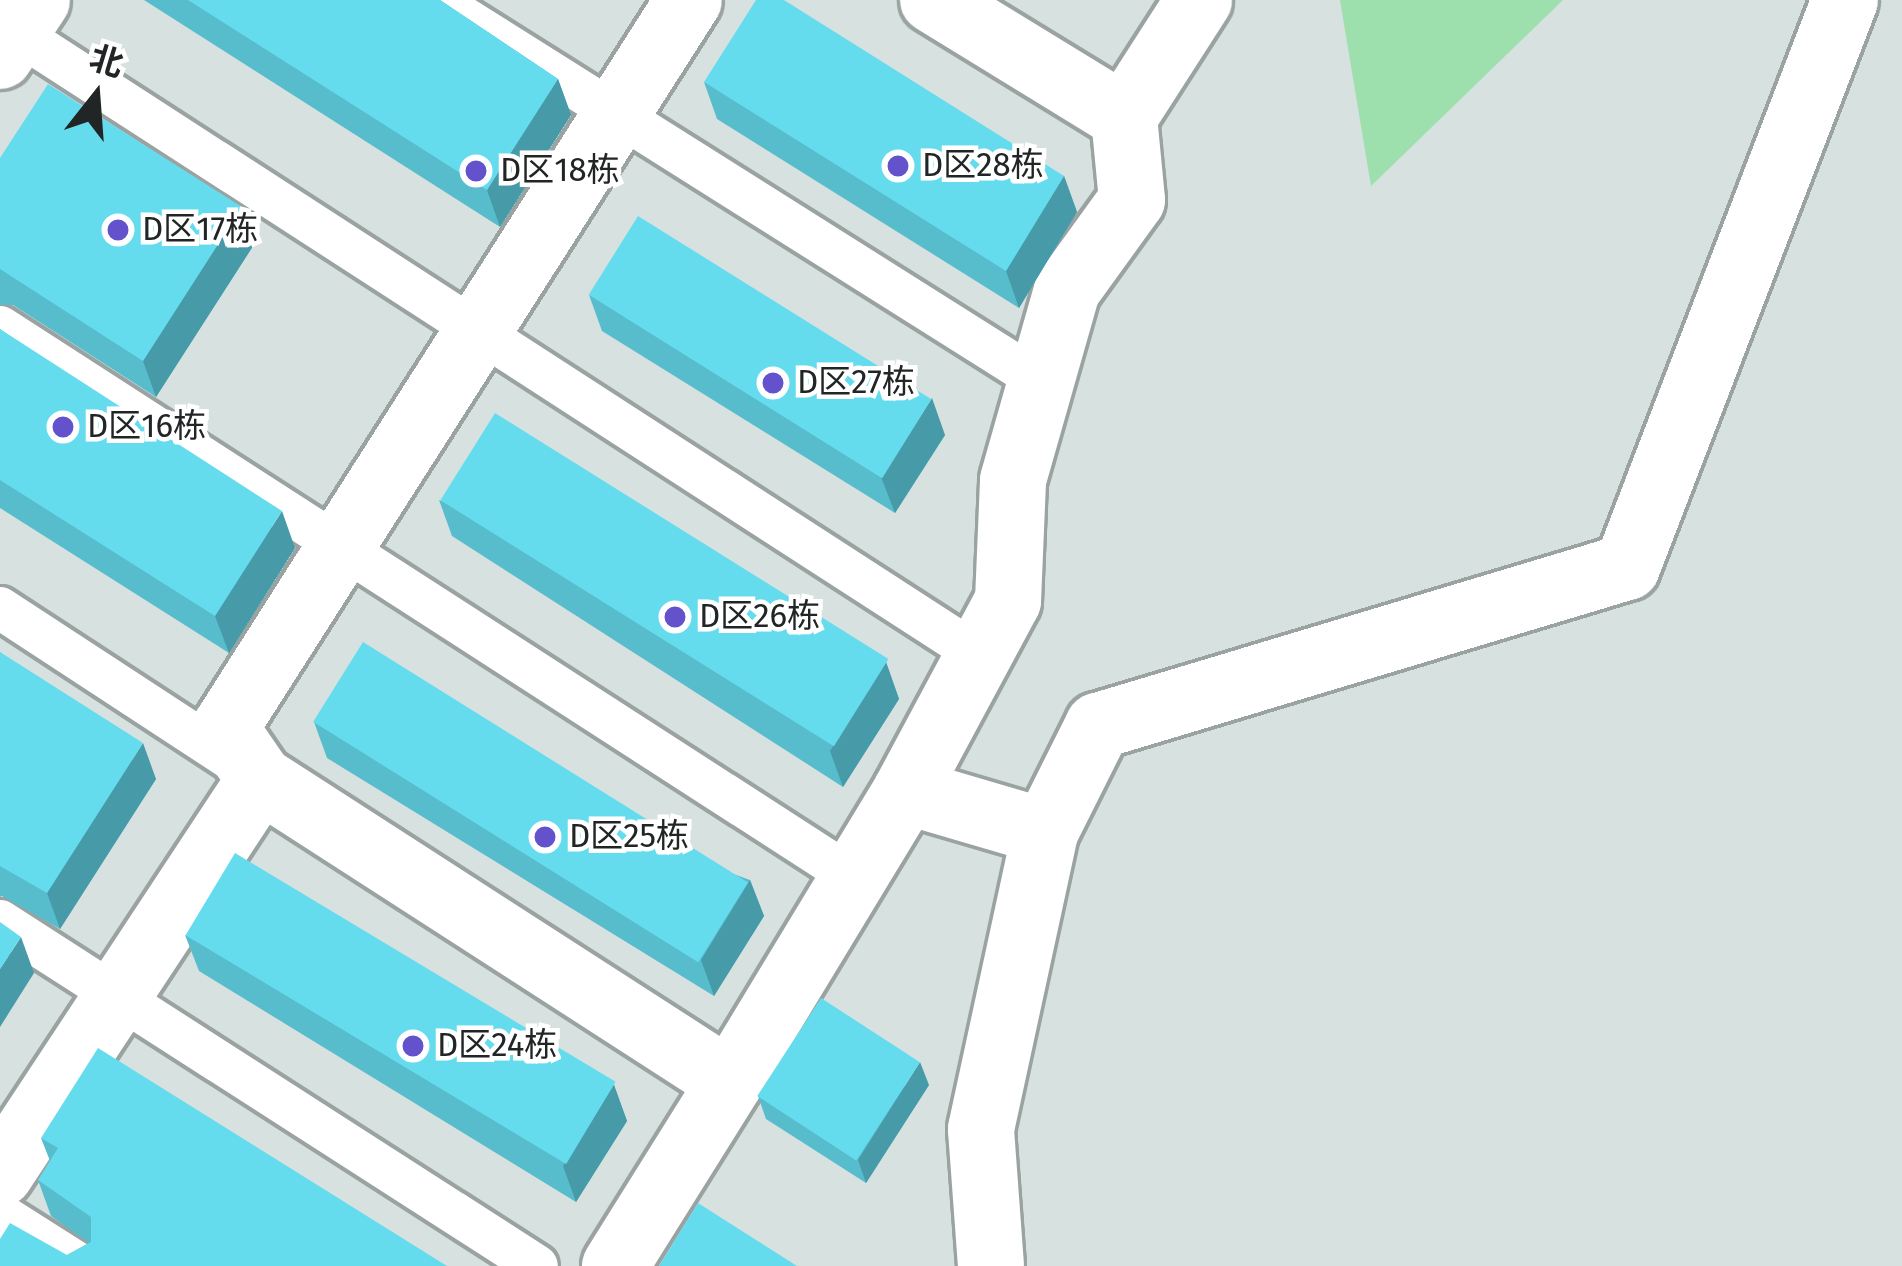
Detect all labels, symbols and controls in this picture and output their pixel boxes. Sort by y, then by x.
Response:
north arrow [36,36,156,156]
text: 北 [85,38,128,86]
place label: D区28栋 [922,146,1044,186]
place label: D区18栋 [500,151,620,191]
marker: D区28栋 [885,153,911,179]
marker: D区18栋 [463,158,489,184]
place label: D区17栋 [142,210,258,250]
marker: D区17栋 [105,217,131,243]
place label: D区27栋 [797,363,915,403]
marker: D区27栋 [760,370,786,396]
place label: D区16栋 [87,407,206,447]
marker: D区16栋 [50,414,76,440]
place label: D区26栋 [699,597,820,637]
marker: D区26栋 [662,604,688,630]
place label: D区25栋 [569,817,689,857]
marker: D区25栋 [532,824,558,850]
place label: D区24栋 [437,1026,557,1066]
marker: D区24栋 [400,1033,426,1059]

